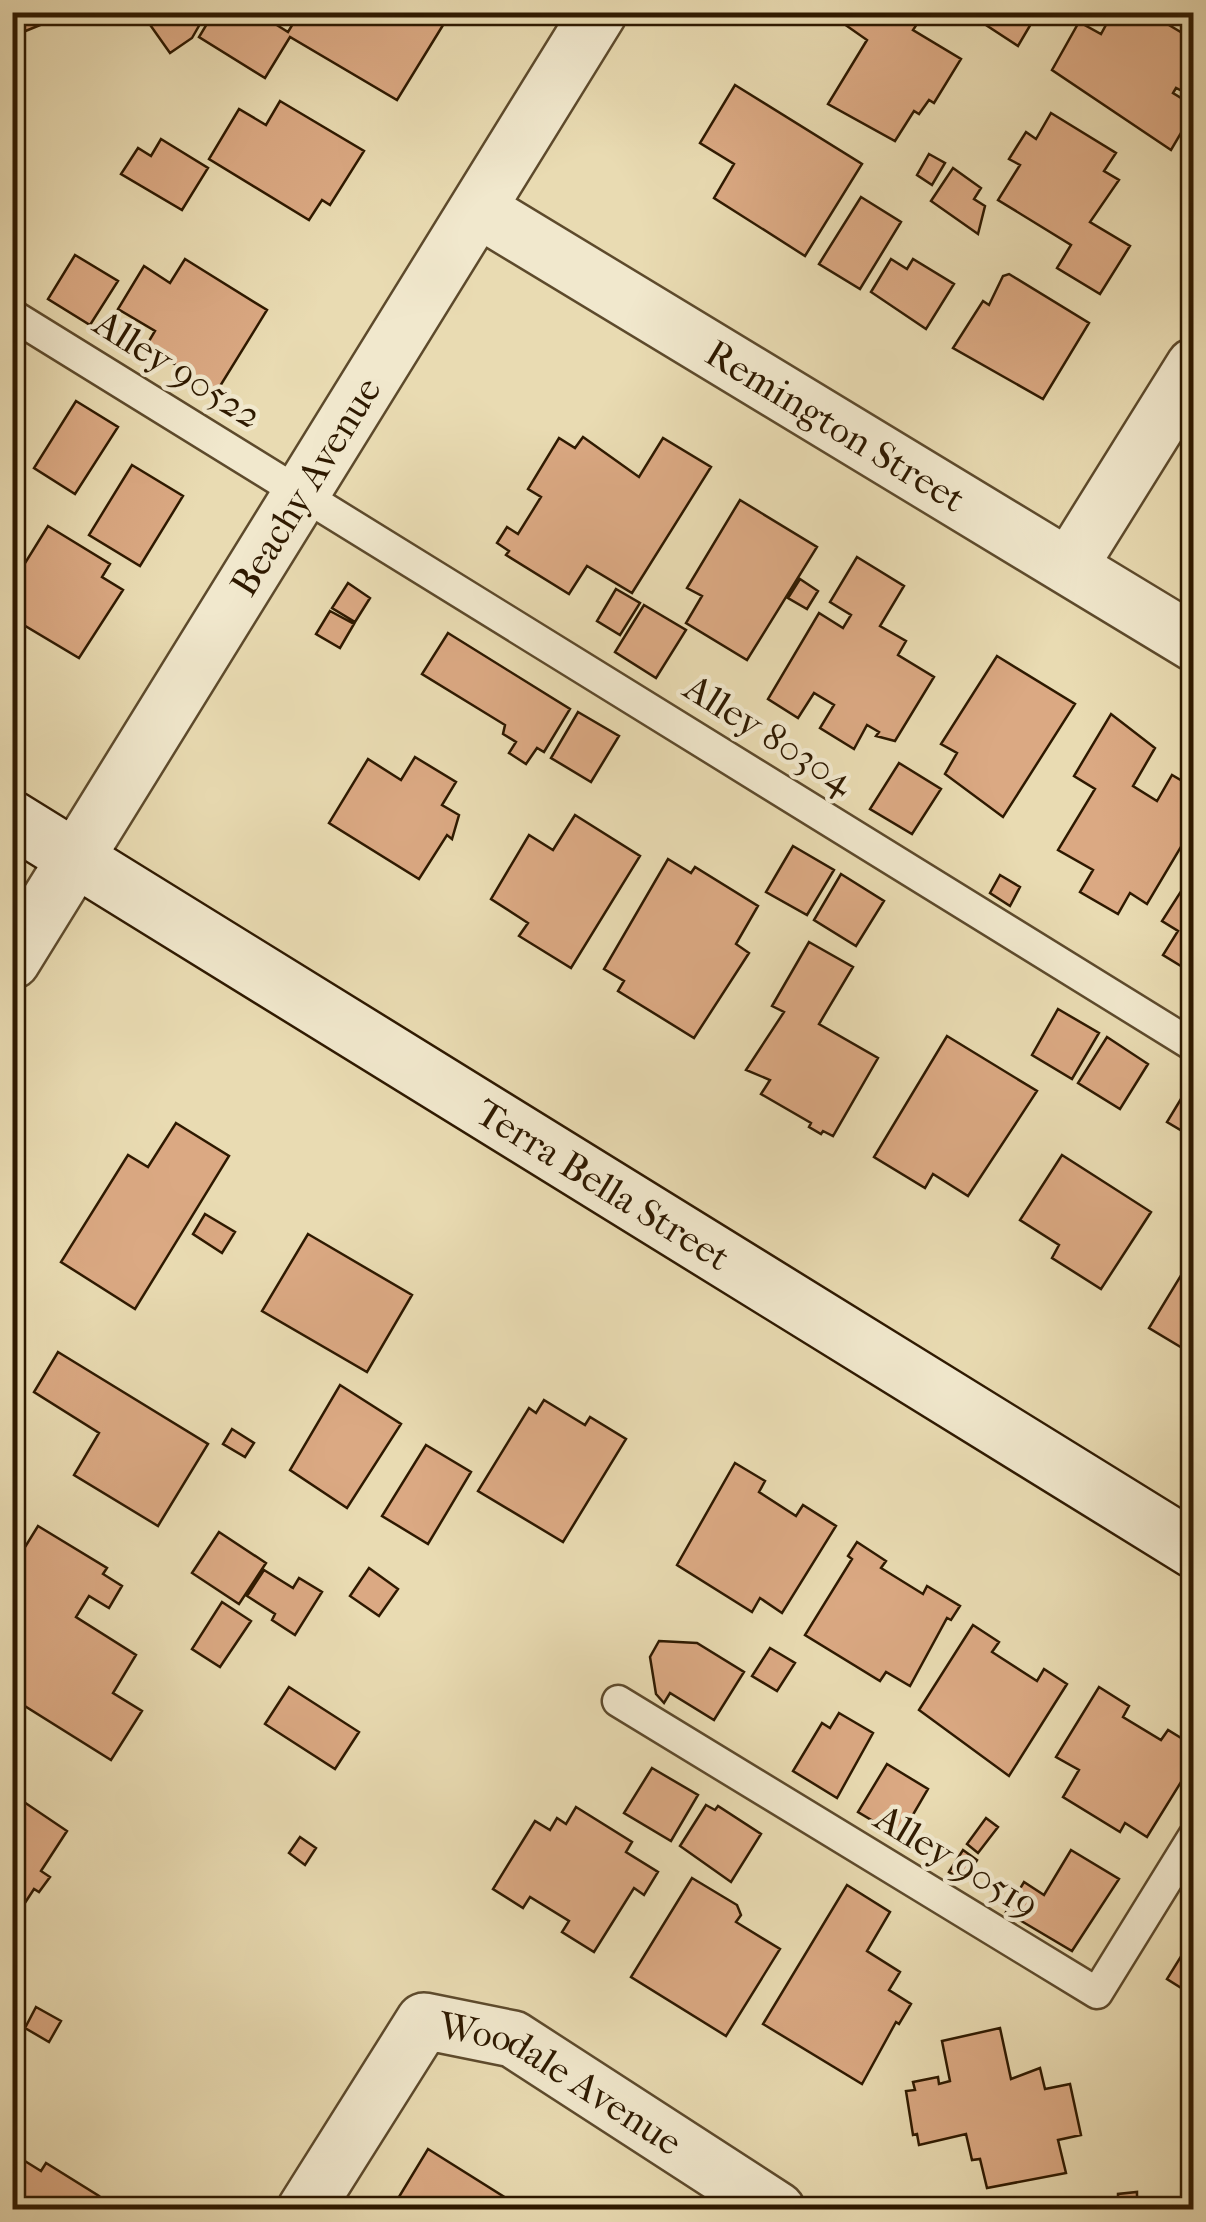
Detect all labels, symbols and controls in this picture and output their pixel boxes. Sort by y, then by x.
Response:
street label: Alley 90522 [84,299,270,438]
street label: Remington Street [697,330,973,522]
street label: Beachy Avenue [221,369,391,604]
street label: Alley 80304 [674,664,863,805]
street label: Terra Bella Street [468,1090,738,1281]
street label: Alley 90519 [865,1794,1047,1928]
street label: Woodale Avenue [434,2002,690,2165]

